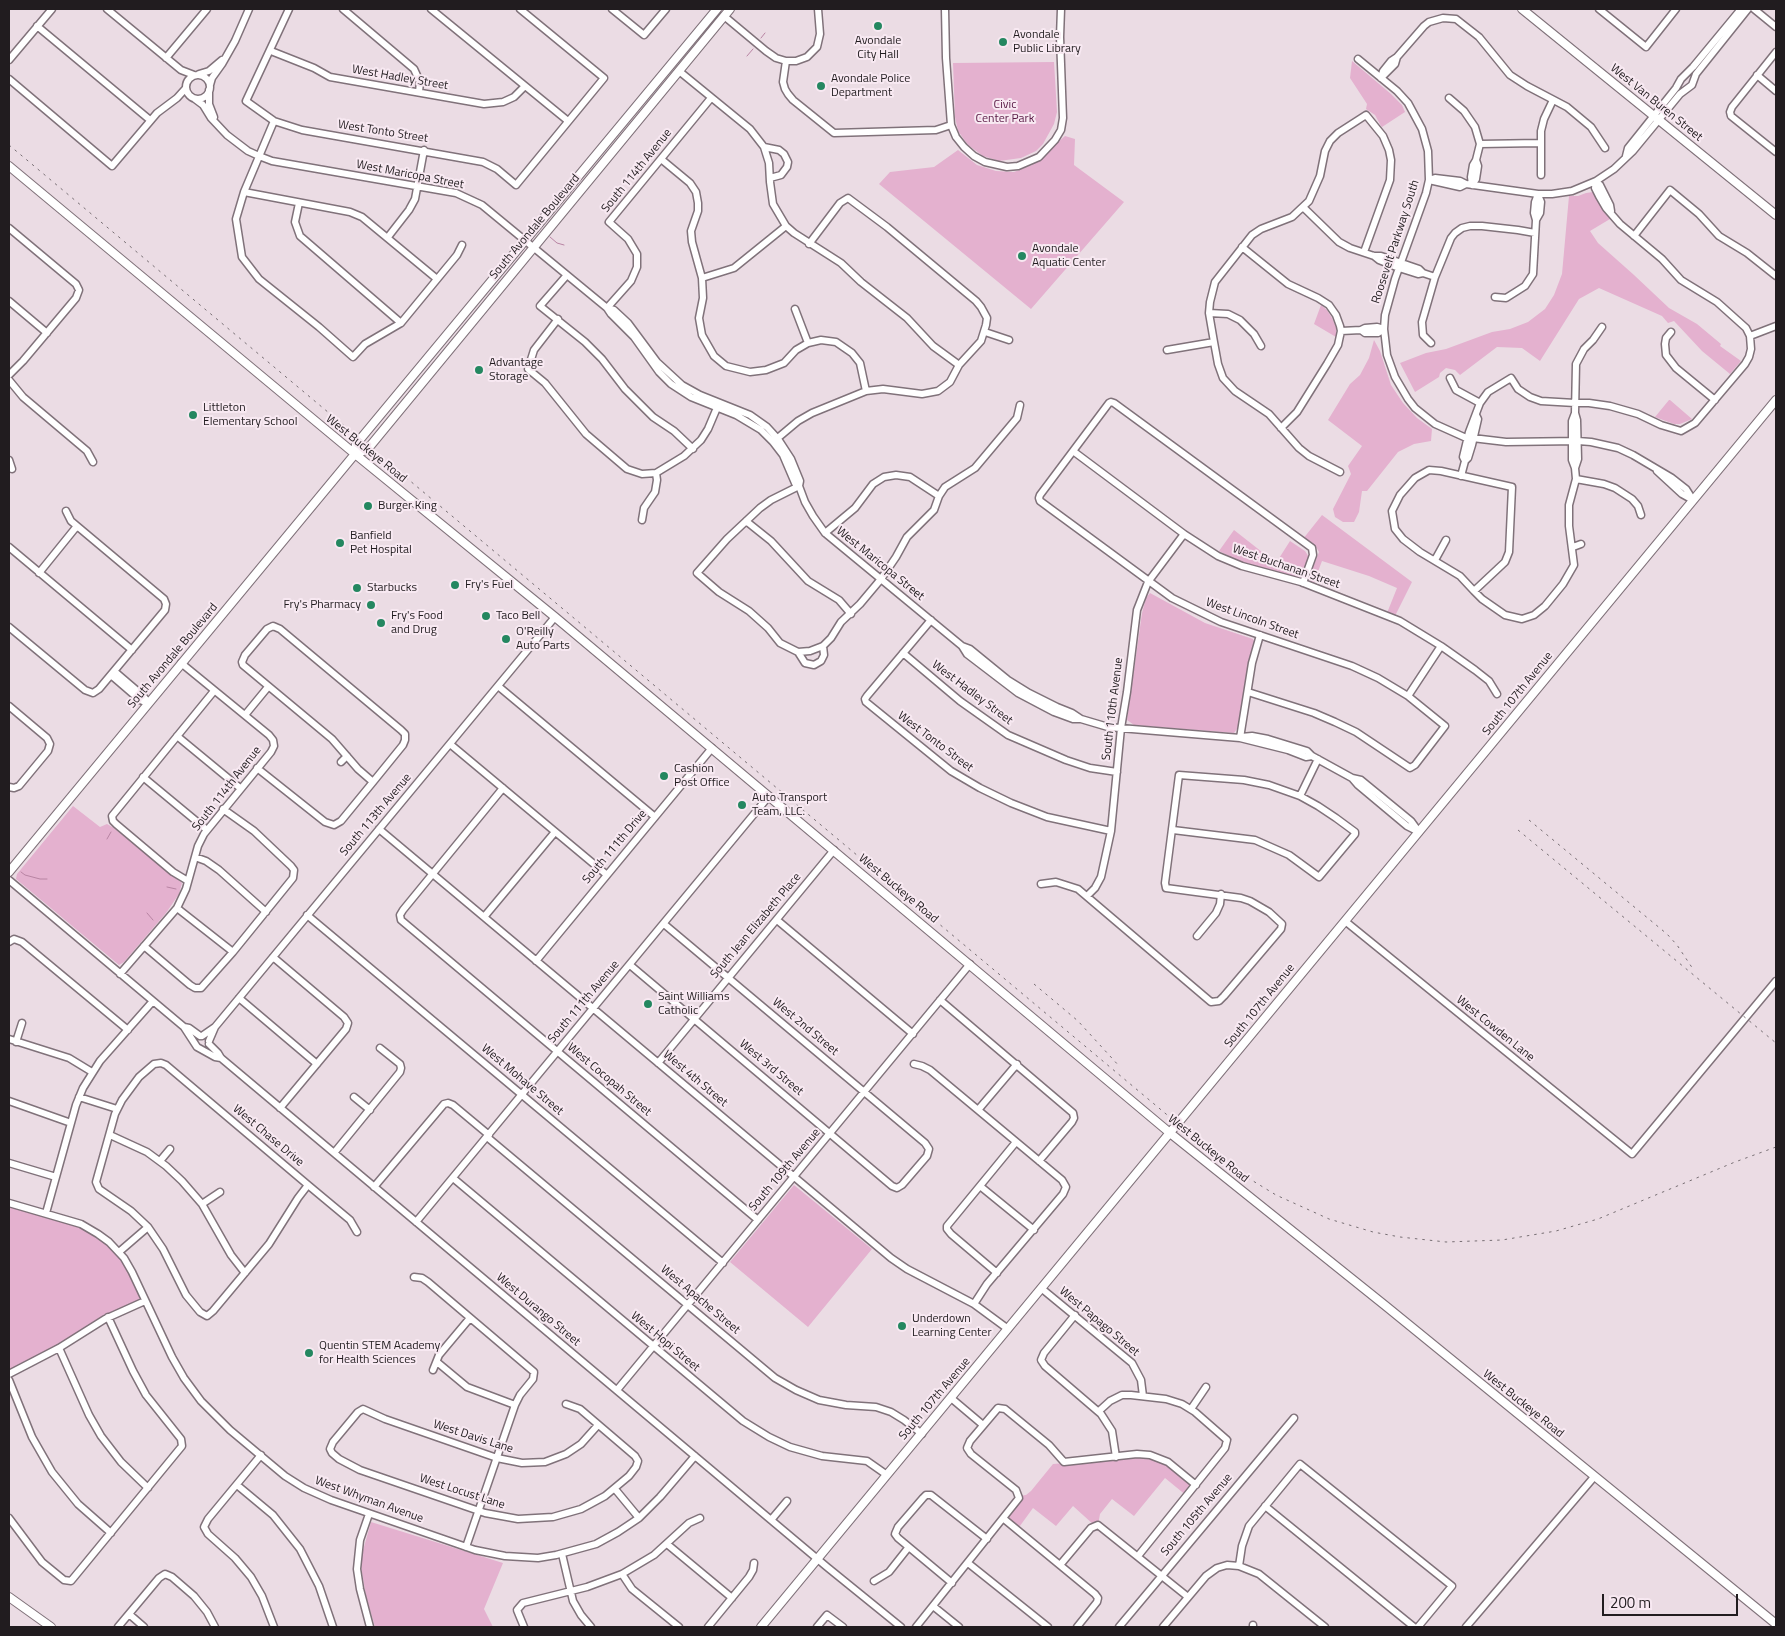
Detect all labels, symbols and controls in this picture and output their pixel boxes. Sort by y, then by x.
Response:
marker: Avondale City Hall [872,20,884,32]
place label: Avondale Public Library [1013,28,1081,56]
place label: Avondale City Hall [855,34,901,62]
marker: Avondale Public Library [997,36,1009,48]
street label: West Van Buren Street [1607,61,1705,145]
street label: West Hadley Street [351,62,449,94]
place label: Avondale Police Department [831,72,910,100]
marker: Avondale Police Department [815,80,827,92]
park label: Civic Center Park [976,98,1034,126]
street label: West Tonto Street [337,118,429,146]
street label: South 114th Avenue [599,126,675,216]
street label: West Maricopa Street [355,158,465,192]
street label: South Avondale Boulevard [487,172,583,282]
street label: Roosevelt Parkway South [1369,178,1423,306]
place label: Avondale Aquatic Center [1032,242,1106,270]
marker: Avondale Aquatic Center [1016,250,1028,262]
place label: Advantage Storage [489,356,543,384]
marker: Advantage Storage [473,364,485,376]
place label: Littleton Elementary School [203,401,297,429]
marker: Littleton Elementary School [187,409,199,421]
street label: West Buckeye Road [323,412,409,486]
place label: Burger King [378,499,437,513]
marker: Burger King [362,500,374,512]
street label: West Maricopa Street [833,524,927,604]
place label: Banfield Pet Hospital [350,529,412,557]
marker: Banfield Pet Hospital [334,537,346,549]
street label: West Buchanan Street [1230,542,1342,592]
place label: Fry's Fuel [465,578,513,592]
marker: Fry's Fuel [449,579,461,591]
place label: Starbucks [367,581,417,595]
marker: Starbucks [351,582,363,594]
street label: West Lincoln Street [1203,595,1301,643]
place label: Fry's Pharmacy [284,598,361,612]
marker: Fry's Pharmacy [365,599,377,611]
street label: South Avondale Boulevard [125,601,221,711]
place label: Fry's Food and Drug [391,609,443,637]
place label: Taco Bell [496,609,540,623]
marker: Taco Bell [480,610,492,622]
marker: Fry's Food and Drug [375,617,387,629]
place label: O'Reilly Auto Parts [516,625,570,653]
marker: O'Reilly Auto Parts [500,633,512,645]
street label: South 107th Avenue [1480,649,1556,739]
street label: South 110th Avenue [1100,657,1126,761]
street label: West Hadley Street [929,658,1015,728]
street label: West Tonto Street [894,709,976,775]
street label: South 114th Avenue [189,744,265,834]
place label: Cashion Post Office [674,762,730,790]
marker: Cashion Post Office [658,770,670,782]
street label: South 113th Avenue [337,771,415,859]
place label: Auto Transport Team, LLC. [752,791,827,819]
marker: Auto Transport Team, LLC. [736,799,748,811]
street label: South 111th Drive [580,807,650,887]
street label: West Buckeye Road [855,851,941,927]
street label: South Jean Elizabeth Place [708,870,804,982]
street label: South 111th Avenue [545,958,623,1046]
street label: South 107th Avenue [1222,961,1298,1051]
place label: Saint Williams Catholic [658,990,729,1018]
street label: West Cowden Lane [1453,993,1537,1065]
street label: West 2nd Street [769,995,841,1059]
marker: Saint Williams Catholic [642,998,654,1010]
street label: West 3rd Street [736,1037,806,1099]
street label: West Mohave Street [478,1041,566,1119]
street label: West Cocopah Street [564,1041,654,1119]
street label: West 4th Street [660,1048,730,1110]
street label: West Chase Drive [230,1102,306,1170]
street label: West Buckeye Road [1165,1112,1251,1186]
street label: South 109th Avenue [746,1126,824,1214]
street label: West Apache Street [657,1262,743,1338]
street label: West Durango Street [493,1271,583,1349]
street label: West Papago Street [1056,1284,1142,1360]
street label: West Hopi Street [628,1309,702,1375]
place label: Underdown Learning Center [912,1312,992,1340]
marker: Underdown Learning Center [896,1320,908,1332]
place label: Quentin STEM Academy for Health Sciences [319,1339,440,1367]
marker: Quentin STEM Academy for Health Sciences [303,1347,315,1359]
street label: South 107th Avenue [896,1355,974,1443]
street label: West Buckeye Road [1480,1367,1566,1441]
street label: West Davis Lane [431,1417,515,1457]
street label: West Locust Lane [417,1471,507,1513]
street label: South 105th Avenue [1158,1471,1236,1559]
street label: West Whyman Avenue [313,1474,425,1526]
scale bar [1605,1584,1741,1616]
text: 200 m [1610,1591,1651,1614]

